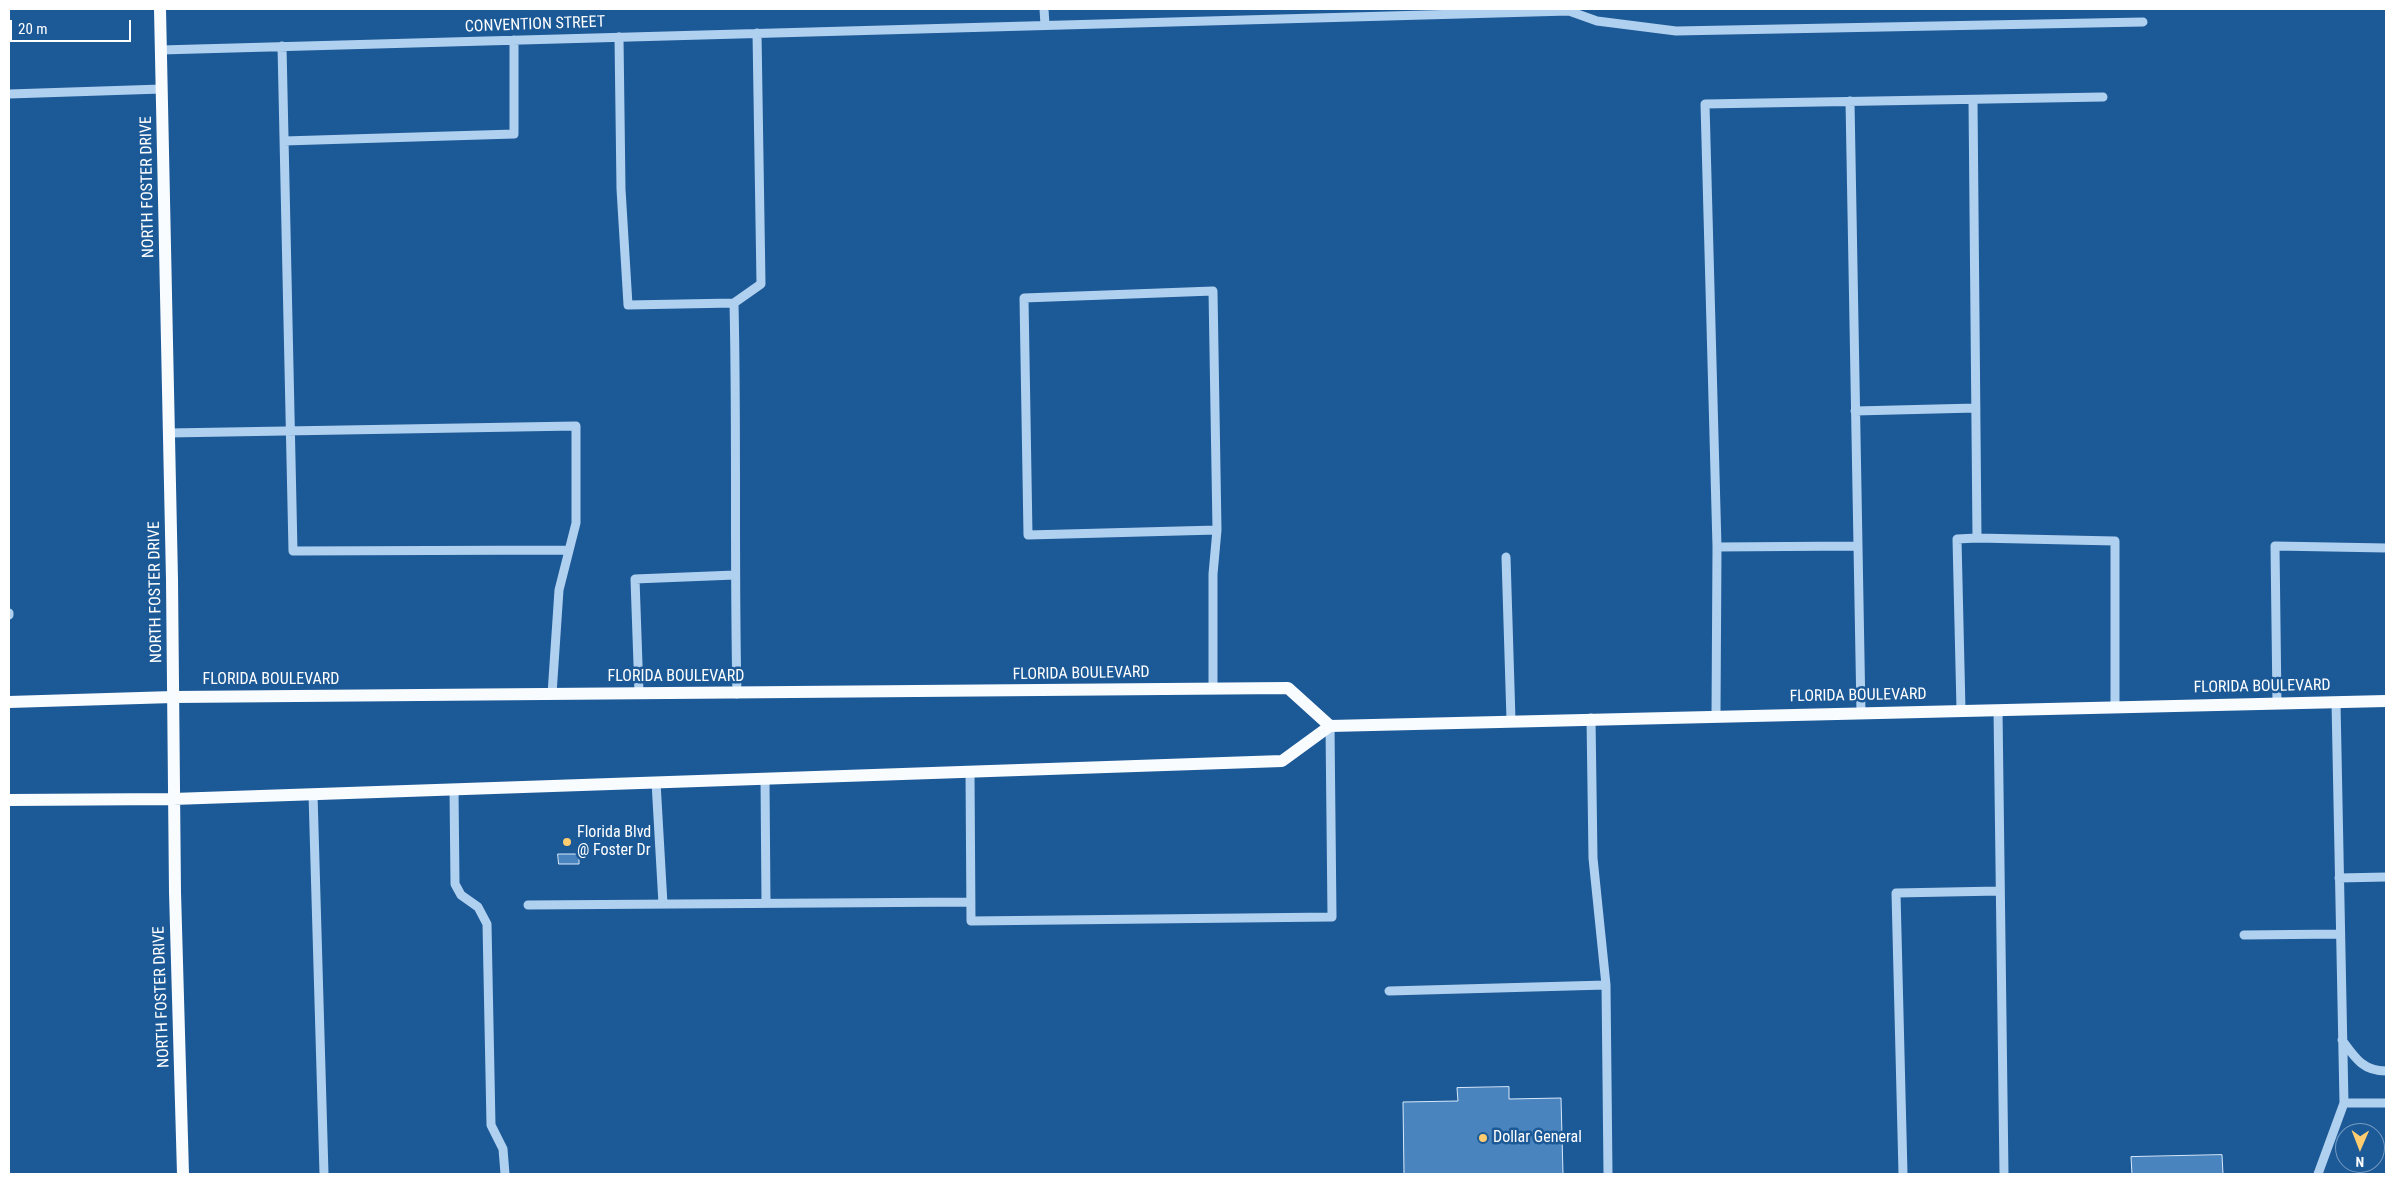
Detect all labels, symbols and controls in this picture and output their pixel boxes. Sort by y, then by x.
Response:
scale bar [12,10,134,42]
street label: CONVENTION STREET [465,13,605,37]
text: 20 m [18,20,48,38]
street label: NORTH FOSTER DRIVE [137,116,159,258]
street label: NORTH FOSTER DRIVE [145,521,167,663]
street label: FLORIDA BOULEVARD [1012,663,1150,685]
street label: FLORIDA BOULEVARD [608,667,744,687]
street label: FLORIDA BOULEVARD [203,670,339,690]
street label: FLORIDA BOULEVARD [2193,676,2331,698]
street label: FLORIDA BOULEVARD [1789,685,1927,707]
place label: Florida Blvd @ Foster Dr [577,823,651,861]
marker: Florida Blvd @ Foster Dr [561,836,573,848]
street label: NORTH FOSTER DRIVE [150,926,174,1068]
north arrow [2335,1123,2385,1173]
place label: Dollar General [1493,1128,1582,1148]
marker: Dollar General [1477,1132,1489,1144]
text: N [2355,1154,2364,1170]

